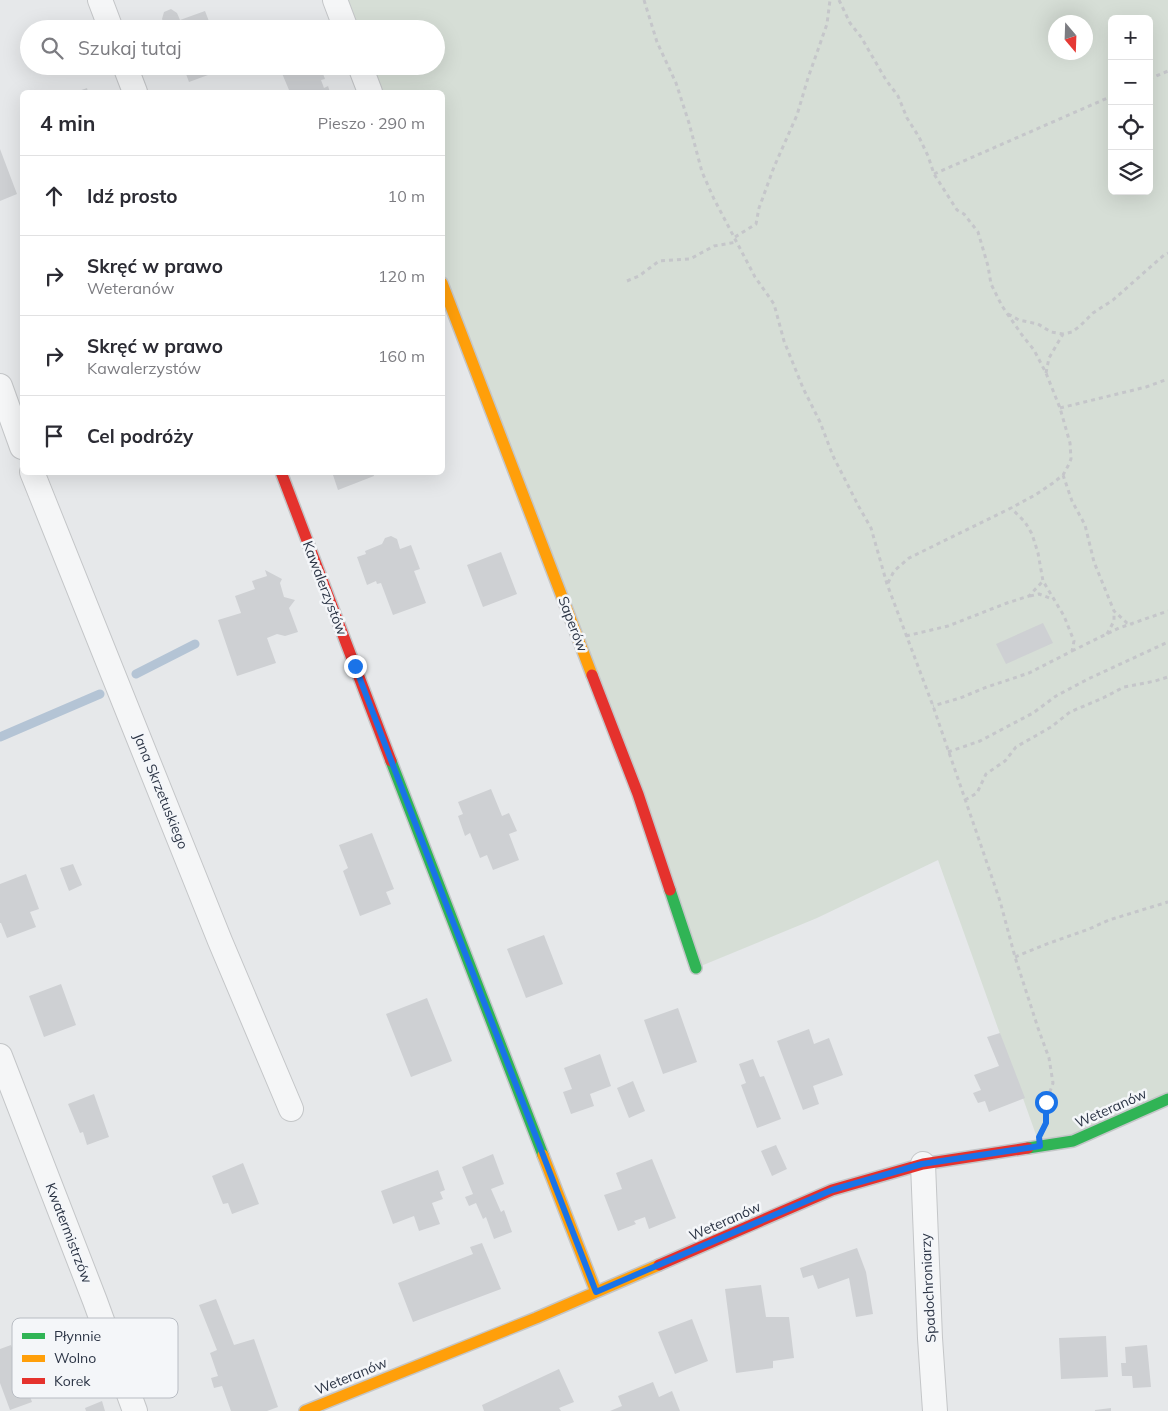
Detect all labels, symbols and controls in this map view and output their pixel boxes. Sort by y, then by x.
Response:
north arrow [1048,15,1093,60]
map controls [1108,15,1153,195]
button: + [1108,15,1153,60]
search box [20,20,445,75]
icon: search [38,34,66,62]
text: Szukaj tutaj [78,36,181,60]
button: − [1108,60,1153,105]
button: locate [1108,105,1153,150]
text: 4 min [40,110,95,136]
text: Pieszo · 290 m [318,113,425,133]
button: layers [1108,150,1153,195]
icon: ahead [40,182,68,210]
text: Idź prosto [87,184,178,208]
text: 10 m [388,186,425,206]
text: Skręć w prawo [87,254,223,278]
icon: right [40,262,68,290]
text: 120 m [378,266,425,286]
text: Weteranów [87,278,174,298]
text: Skręć w prawo [87,334,223,358]
icon: right [40,342,68,370]
text: 160 m [378,346,425,366]
text: Kawalerzystów [87,358,201,378]
icon: arrive [40,422,68,450]
text: Cel podróży [87,424,193,448]
street label: Kawalerzystów [299,538,351,638]
street label: Saperów [554,594,592,654]
route end [344,655,367,678]
street label: Jana Skrzetuskiego [130,730,192,852]
street label: Weteranów [1072,1084,1150,1132]
route start [1035,1091,1058,1114]
street label: Kwatermistrzów [42,1180,96,1286]
street label: Weteranów [686,1197,764,1245]
street label: Spadochroniarzy [916,1232,940,1343]
legend [12,1318,178,1398]
text: Płynnie [54,1327,101,1345]
text: Wolno [54,1349,96,1367]
street label: Weteranów [312,1353,390,1399]
text: Korek [54,1372,91,1390]

